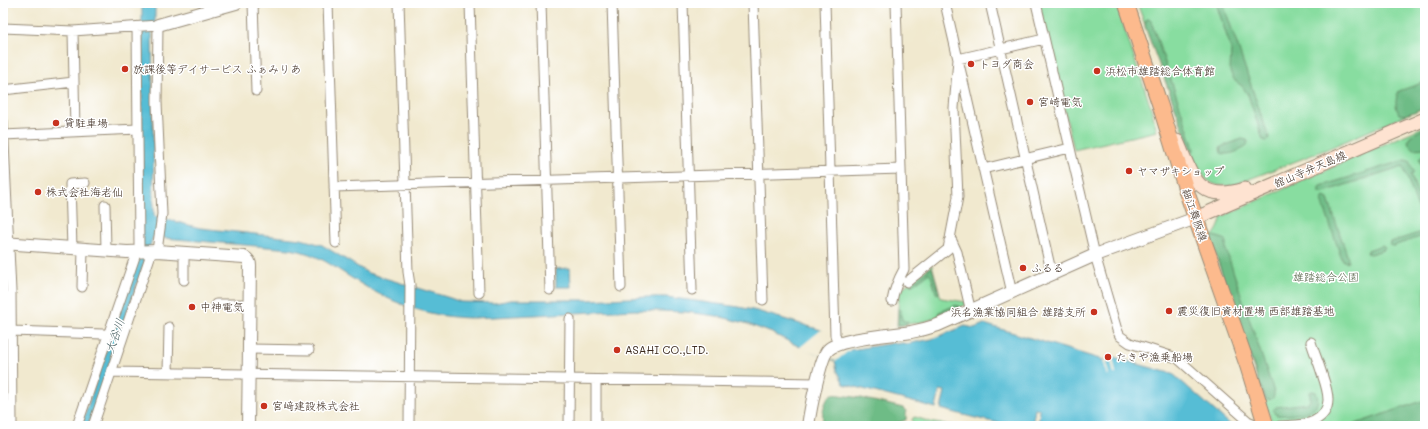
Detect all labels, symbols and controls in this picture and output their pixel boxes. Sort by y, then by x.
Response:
place label: トヨダ商会 [979,56,1034,71]
marker: トヨダ商会 [966,59,976,69]
place label: 放課後等デイサービス ふぁみりあ [133,61,301,76]
place label: 浜松市雄踏総合体育館 [1105,63,1215,78]
marker: 放課後等デイサービス ふぁみりあ [120,64,130,74]
marker: 浜松市雄踏総合体育館 [1092,66,1102,76]
place label: 宮崎電気 [1038,94,1082,109]
marker: 宮崎電気 [1025,97,1035,107]
place label: 貸駐車場 [64,115,108,130]
marker: 貸駐車場 [51,118,61,128]
street label: 舘山寺弁天島線 [1271,147,1348,190]
place label: ヤマザキショップ [1137,163,1225,178]
marker: ヤマザキショップ [1124,166,1134,176]
place label: 株式会社海老仙 [46,184,123,199]
street label: 細江舞阪線 [1179,186,1212,243]
marker: 株式会社海老仙 [33,187,43,197]
place label: ふるる [1031,260,1064,275]
marker: ふるる [1018,263,1028,273]
park label: 雄踏総合公園 [1293,269,1359,284]
place label: 中神電気 [200,299,244,314]
marker: 中神電気 [187,302,197,312]
place label: 震災復旧資材置場 西部雄踏基地 [1177,303,1335,318]
place label: 浜名漁業協同組合 雄踏支所 [950,304,1086,319]
marker: 震災復旧資材置場 西部雄踏基地 [1164,306,1174,316]
marker: 浜名漁業協同組合 雄踏支所 [1089,307,1099,317]
water label: 大谷川 [101,316,127,355]
place label: ASAHI CO.,LTD. [625,342,708,357]
marker: ASAHI CO.,LTD. [612,345,622,355]
place label: たきや漁乗船場 [1116,349,1193,364]
marker: たきや漁乗船場 [1103,352,1113,362]
place label: 宮﨑建設株式会社 [272,398,360,413]
marker: 宮﨑建設株式会社 [259,401,269,411]

